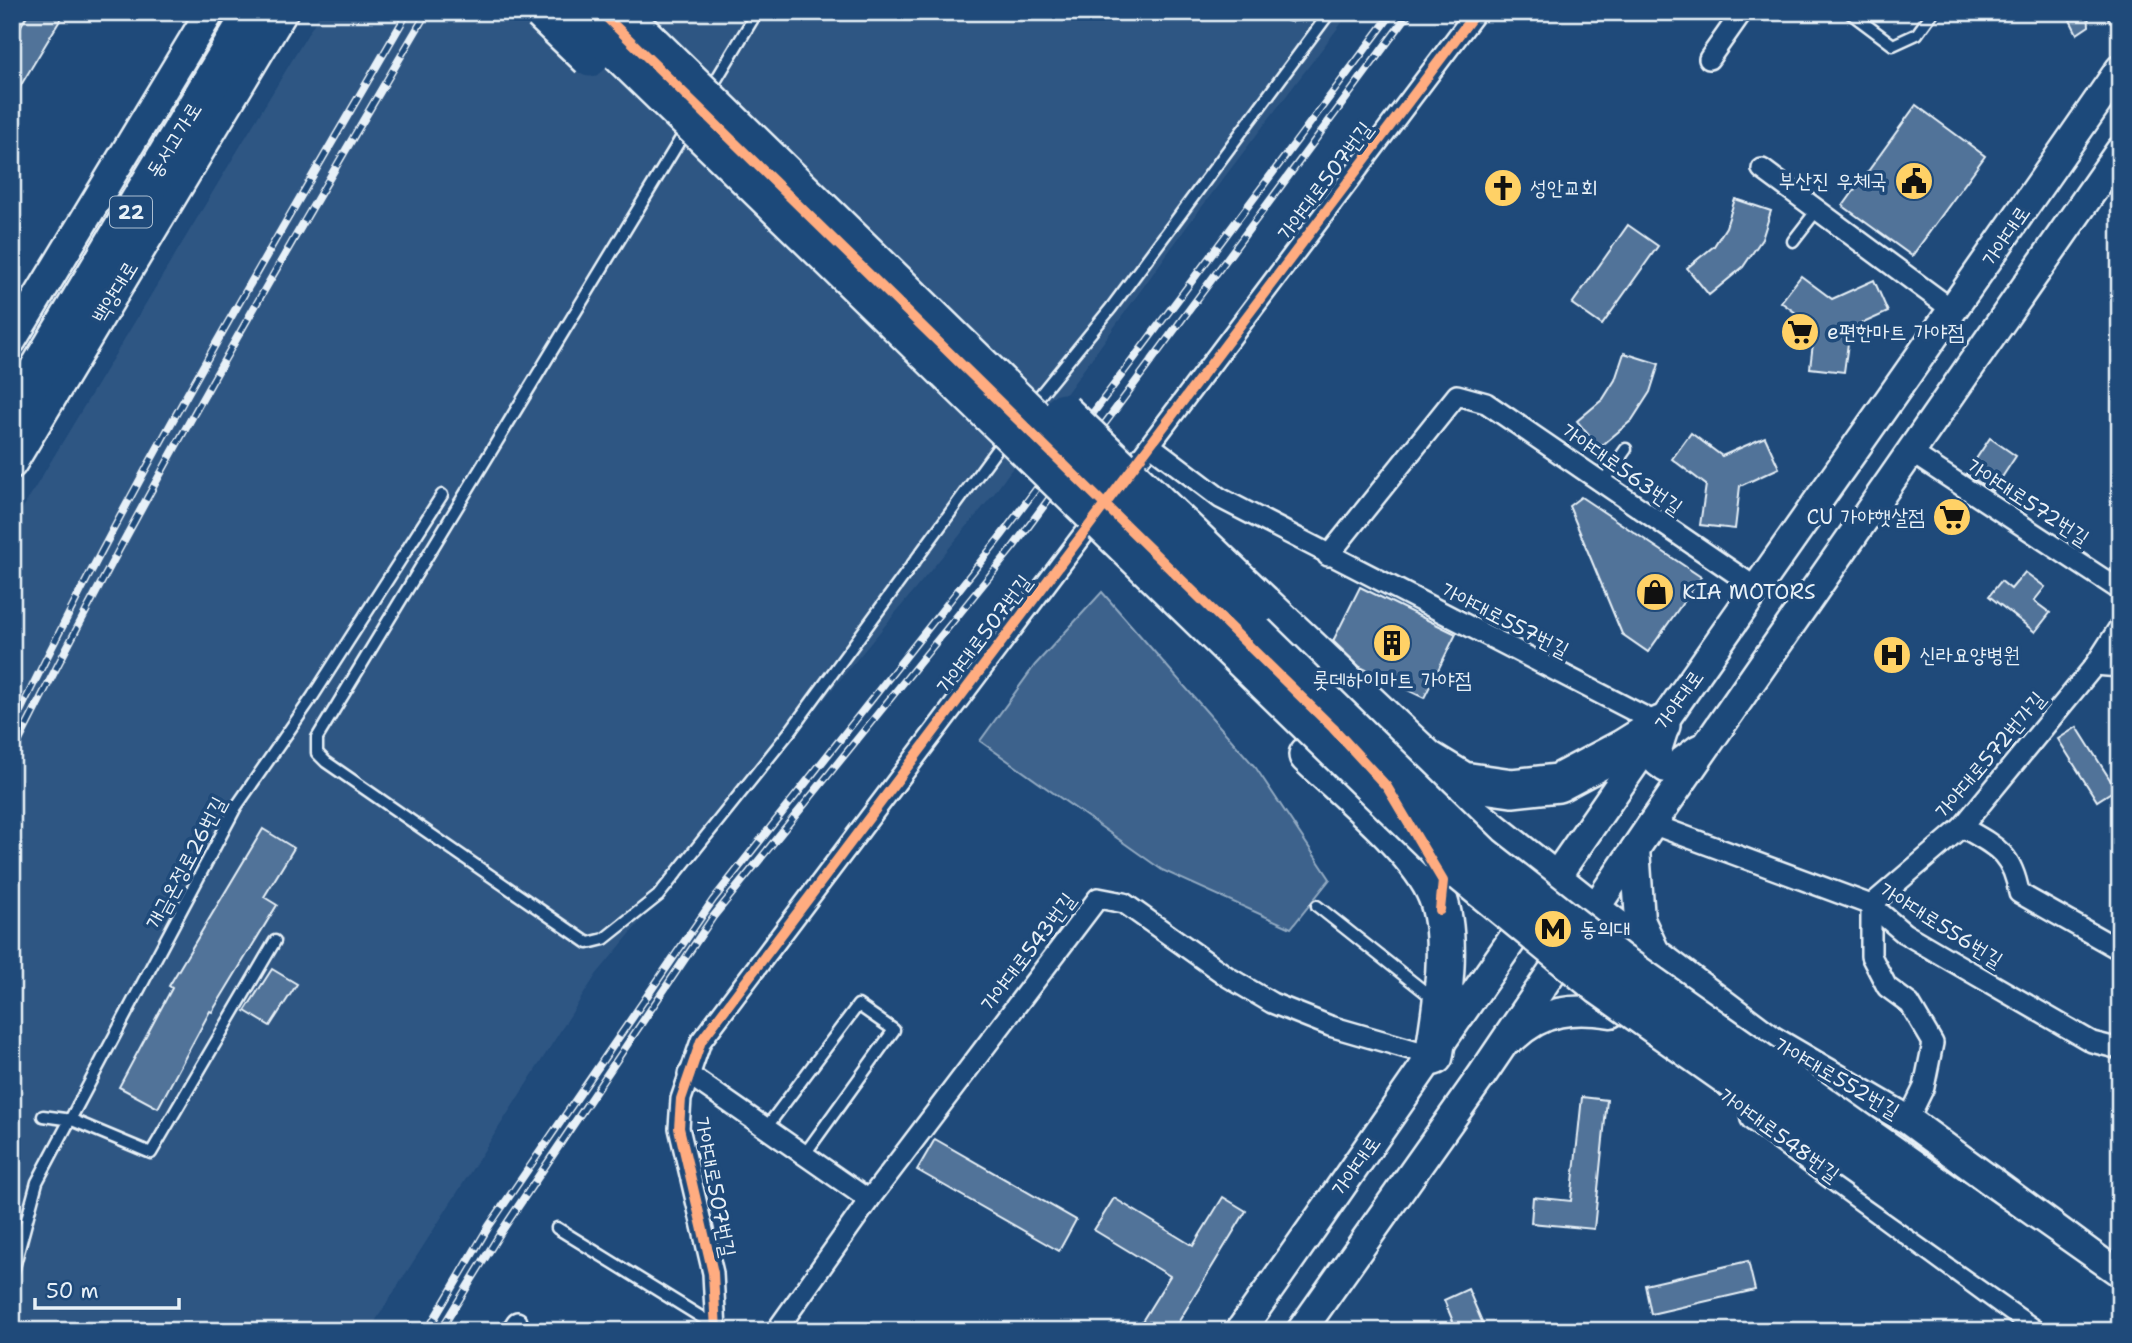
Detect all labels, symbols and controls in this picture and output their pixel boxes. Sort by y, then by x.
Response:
street label: 동서고가로 [140,97,208,183]
street label: 가야대로507번길 [1271,116,1379,246]
public building icon: 부산진 우체국 [1893,160,1935,202]
church icon: 성안교회 [1482,167,1524,209]
place label: 부산진 우체국 [1778,167,1887,195]
place label: 성안교회 [1530,174,1598,202]
road number: 22 [110,196,152,228]
street label: 가야대로 [1975,200,2037,272]
street label: 백양대로 [86,256,144,328]
supermarket icon: e편한마트 가야점 [1779,311,1821,353]
place label: e편한마트 가야점 [1827,318,1964,346]
street label: 가야대로563번길 [1556,417,1688,521]
street label: 가야대로572번길 [1961,452,2095,552]
supermarket icon: CU 가야햇살점 [1931,496,1973,538]
place label: CU 가야햇살점 [1807,503,1925,531]
street label: 가야대로507번길 [930,569,1038,699]
shop icon: KIA MOTORS [1634,571,1676,613]
street label: 가야대로557번길 [1436,576,1574,664]
place label: KIA MOTORS [1682,578,1816,606]
building icon: 롯데하이마트 가야점 [1371,622,1413,664]
hospital icon: 신라요양병원 [1871,634,1913,676]
place label: 신라요양병원 [1919,641,2020,669]
street label: 가야대로 [1648,664,1710,736]
place label: 롯데하이마트 가야점 [1312,666,1472,694]
street label: 가야대로572번가길 [1929,685,2051,824]
street label: 개금온정로26번길 [139,792,233,934]
street label: 가야대로556번길 [1874,876,2008,974]
street label: 가야대로543번길 [974,887,1082,1017]
metro station icon: 동의대 [1532,908,1574,950]
place label: 동의대 [1580,915,1631,943]
street label: 가야대로552번길 [1769,1031,1905,1125]
street label: 가야대로548번길 [1713,1082,1845,1188]
street label: 가야대로507번길 [688,1114,742,1260]
street label: 가야대로 [1325,1130,1387,1202]
scale bar [35,1266,178,1310]
text: 50 m [46,1277,99,1305]

